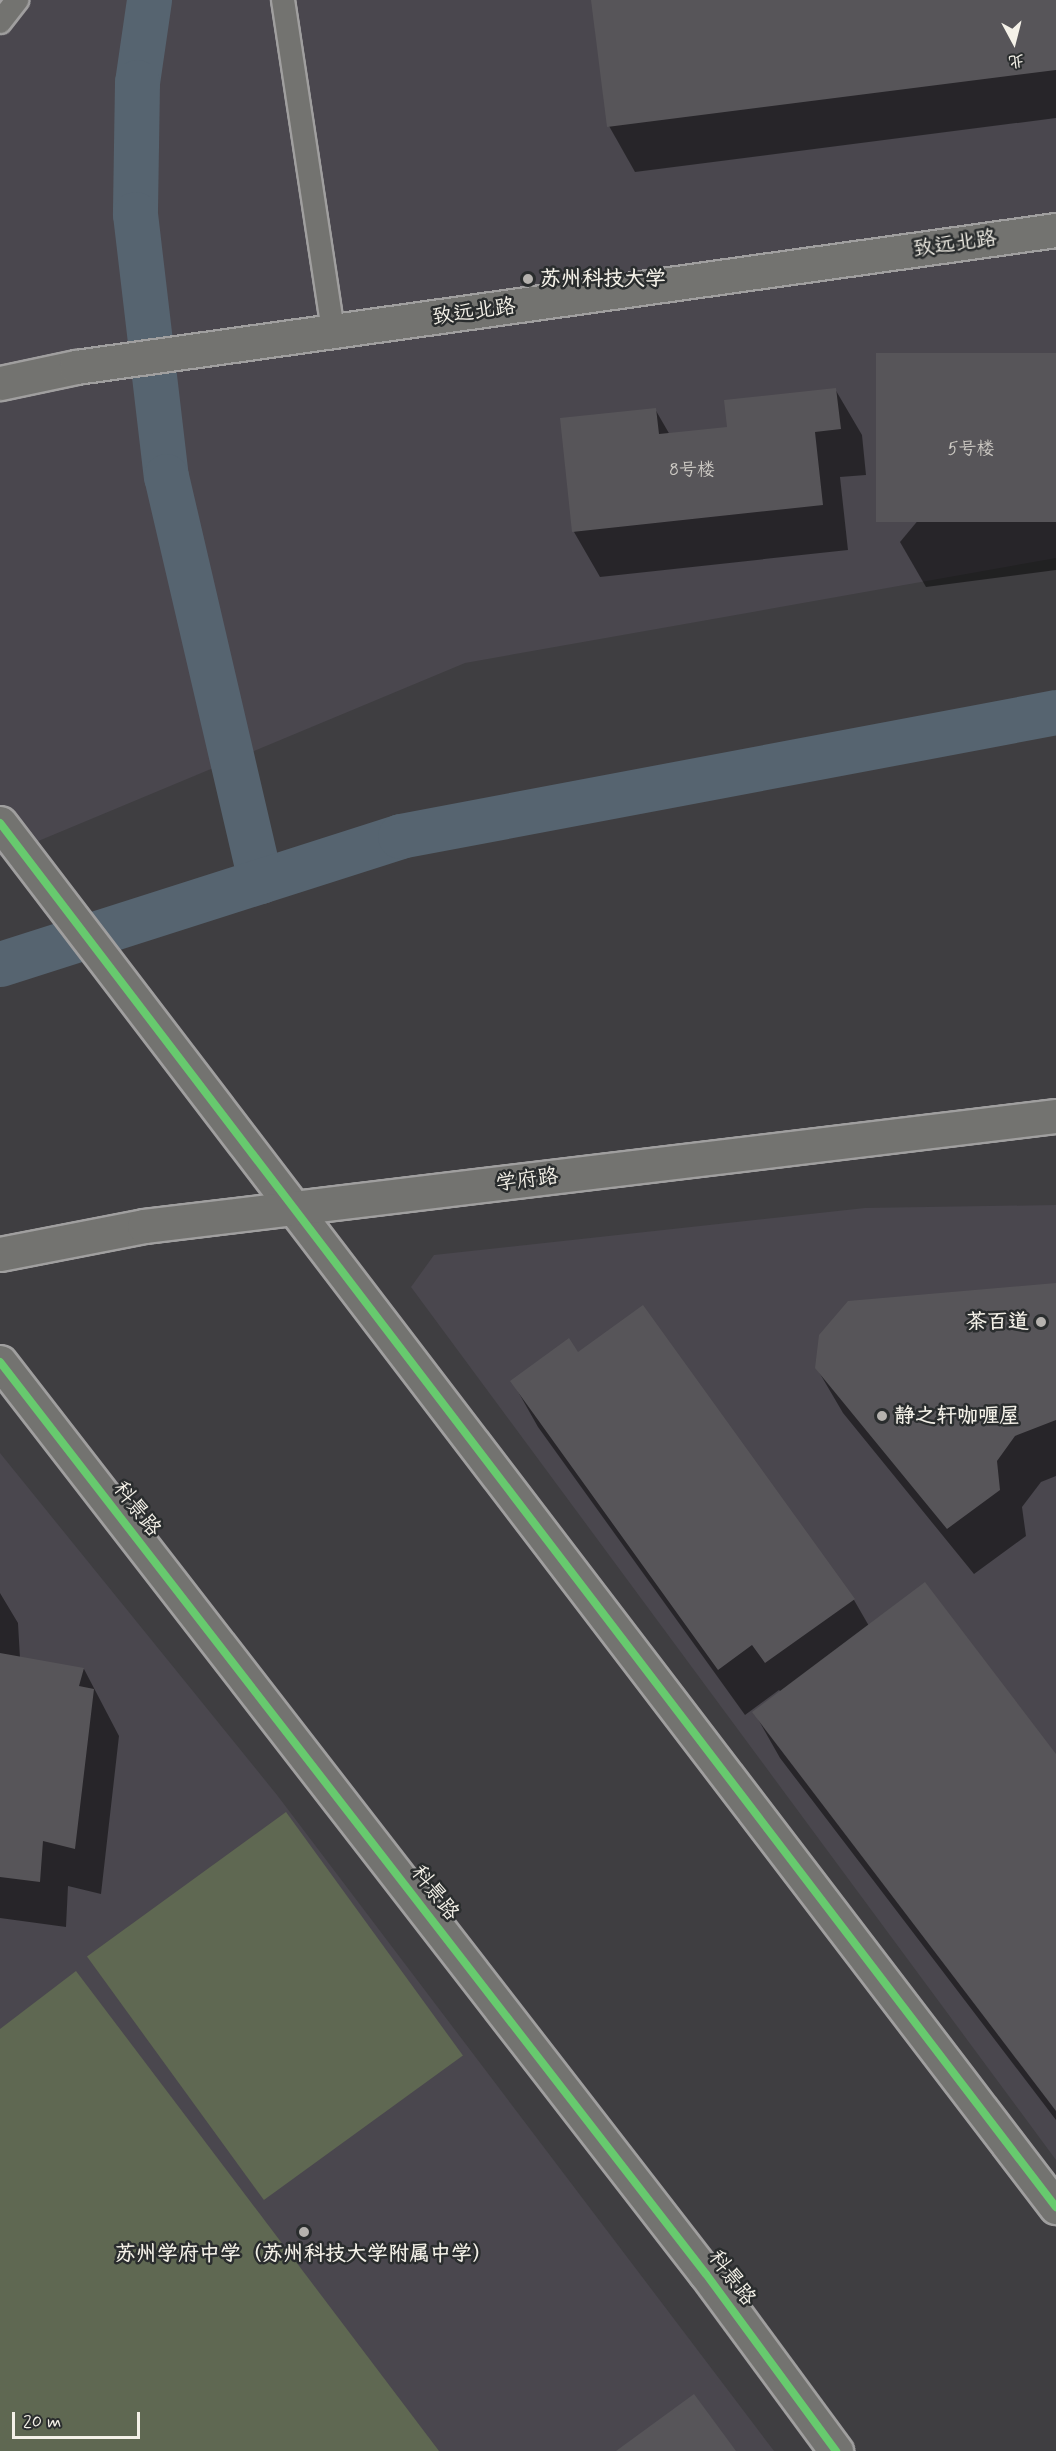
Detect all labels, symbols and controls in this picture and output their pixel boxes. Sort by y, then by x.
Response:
north arrow [984,12,1044,72]
text: 北 [1007,49,1025,72]
street label: 致远北路 [912,226,998,262]
place label: 苏州科技大学 [540,266,666,292]
marker: 苏州科技大学 [521,272,535,286]
street label: 致远北路 [431,294,517,330]
house number: 5号楼 [948,438,994,460]
house number: 8号楼 [669,459,715,481]
street label: 学府路 [494,1164,560,1196]
place label: 茶百道 [966,1309,1029,1335]
marker: 茶百道 [1034,1315,1048,1329]
place label: 静之轩咖喱屋 [894,1403,1020,1429]
marker: 静之轩咖喱屋 [875,1409,889,1423]
street label: 科景路 [108,1476,166,1542]
street label: 科景路 [406,1860,464,1926]
marker: 苏州学府中学（苏州科技大学附属中学） [297,2225,311,2239]
place label: 苏州学府中学（苏州科技大学附属中学） [115,2241,493,2267]
street label: 科景路 [703,2245,761,2311]
scale bar [15,2400,142,2438]
text: 20 m [23,2410,61,2434]

